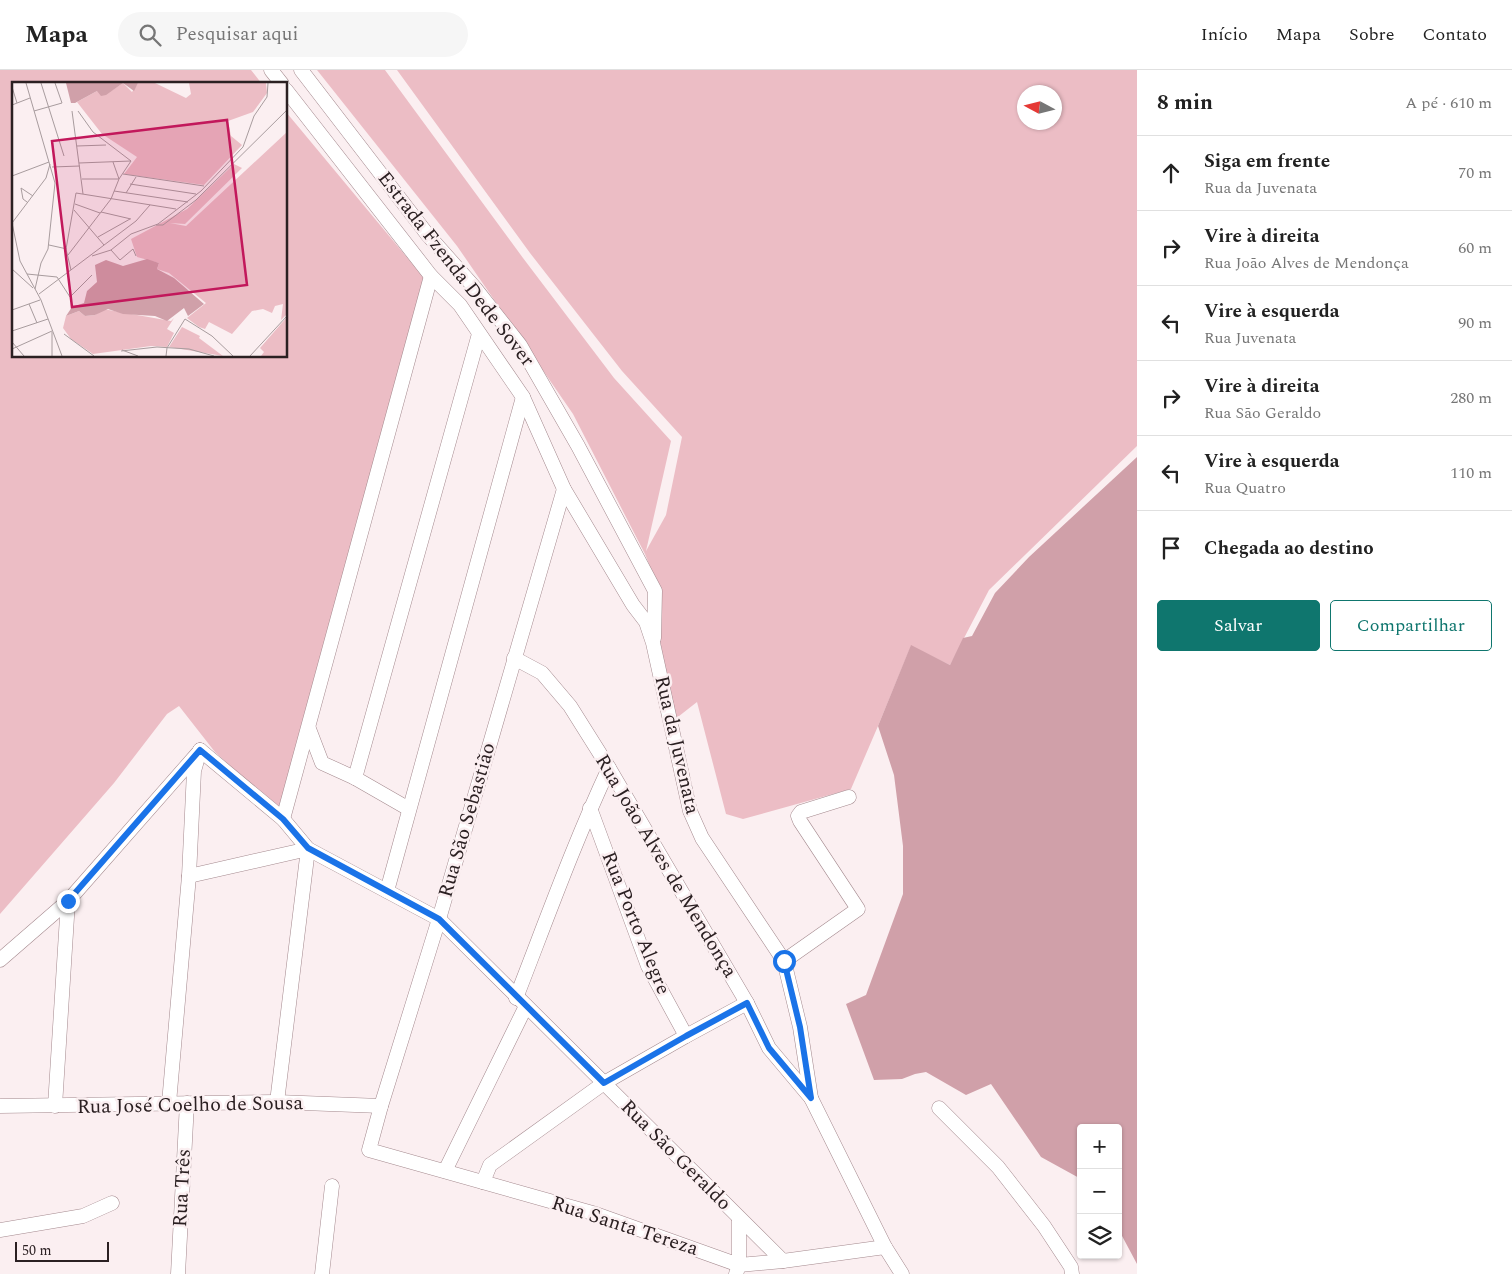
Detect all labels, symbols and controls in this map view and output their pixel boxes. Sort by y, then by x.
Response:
search box [118,12,468,57]
text: Mapa [25,17,88,53]
text: Pesquisar aqui [176,20,298,49]
icon: search [136,21,164,49]
text: Início [1201,21,1248,48]
text: Mapa [1276,21,1321,48]
text: Sobre [1349,21,1394,48]
text: Contato [1422,21,1487,48]
inset map [12,82,288,358]
north arrow [1017,85,1062,130]
text: 8 min [1157,87,1213,119]
text: A pé · 610 m [1405,91,1492,115]
text: Siga em frente [1204,147,1330,176]
icon: ahead [1157,159,1185,187]
text: 70 m [1458,161,1492,185]
street label: Estrada Fzenda Dede Sover [370,165,542,373]
text: Rua da Juvenata [1204,176,1317,200]
text: Vire à direita [1204,222,1320,251]
icon: right [1157,234,1185,262]
text: 60 m [1458,236,1492,260]
text: Rua João Alves de Mendonça [1204,251,1409,275]
text: Vire à esquerda [1204,297,1340,326]
icon: left [1157,309,1185,337]
text: 90 m [1458,311,1492,335]
text: Rua Juvenata [1204,326,1296,350]
text: Vire à direita [1204,372,1320,401]
icon: right [1157,384,1185,412]
text: 280 m [1450,386,1492,410]
text: Rua São Geraldo [1204,401,1321,425]
text: Vire à esquerda [1204,447,1340,476]
icon: left [1157,459,1185,487]
text: 110 m [1450,461,1492,485]
text: Rua Quatro [1204,476,1286,500]
icon: arrive [1157,534,1185,562]
text: Chegada ao destino [1204,534,1374,563]
button: Salvar [1157,600,1320,651]
button: Compartilhar [1330,600,1492,651]
street label: Rua da Juvenata [646,673,708,818]
street label: Rua São Sebastião [431,739,503,901]
street label: Rua João Alves de Mendonça [587,749,745,984]
street label: Rua Porto Alegre [594,847,678,999]
route end [57,890,80,913]
route start [773,950,796,973]
street label: Rua José Coelho de Sousa [77,1088,304,1122]
street label: Rua São Geraldo [614,1093,738,1217]
map controls [1077,1124,1122,1259]
button: + [1077,1124,1122,1169]
street label: Rua Três [165,1148,199,1228]
button: − [1077,1169,1122,1214]
street label: Rua Santa Tereza [548,1188,702,1264]
button: layers [1077,1214,1122,1259]
scale bar [15,1239,109,1262]
text: 50 m [22,1240,52,1261]

